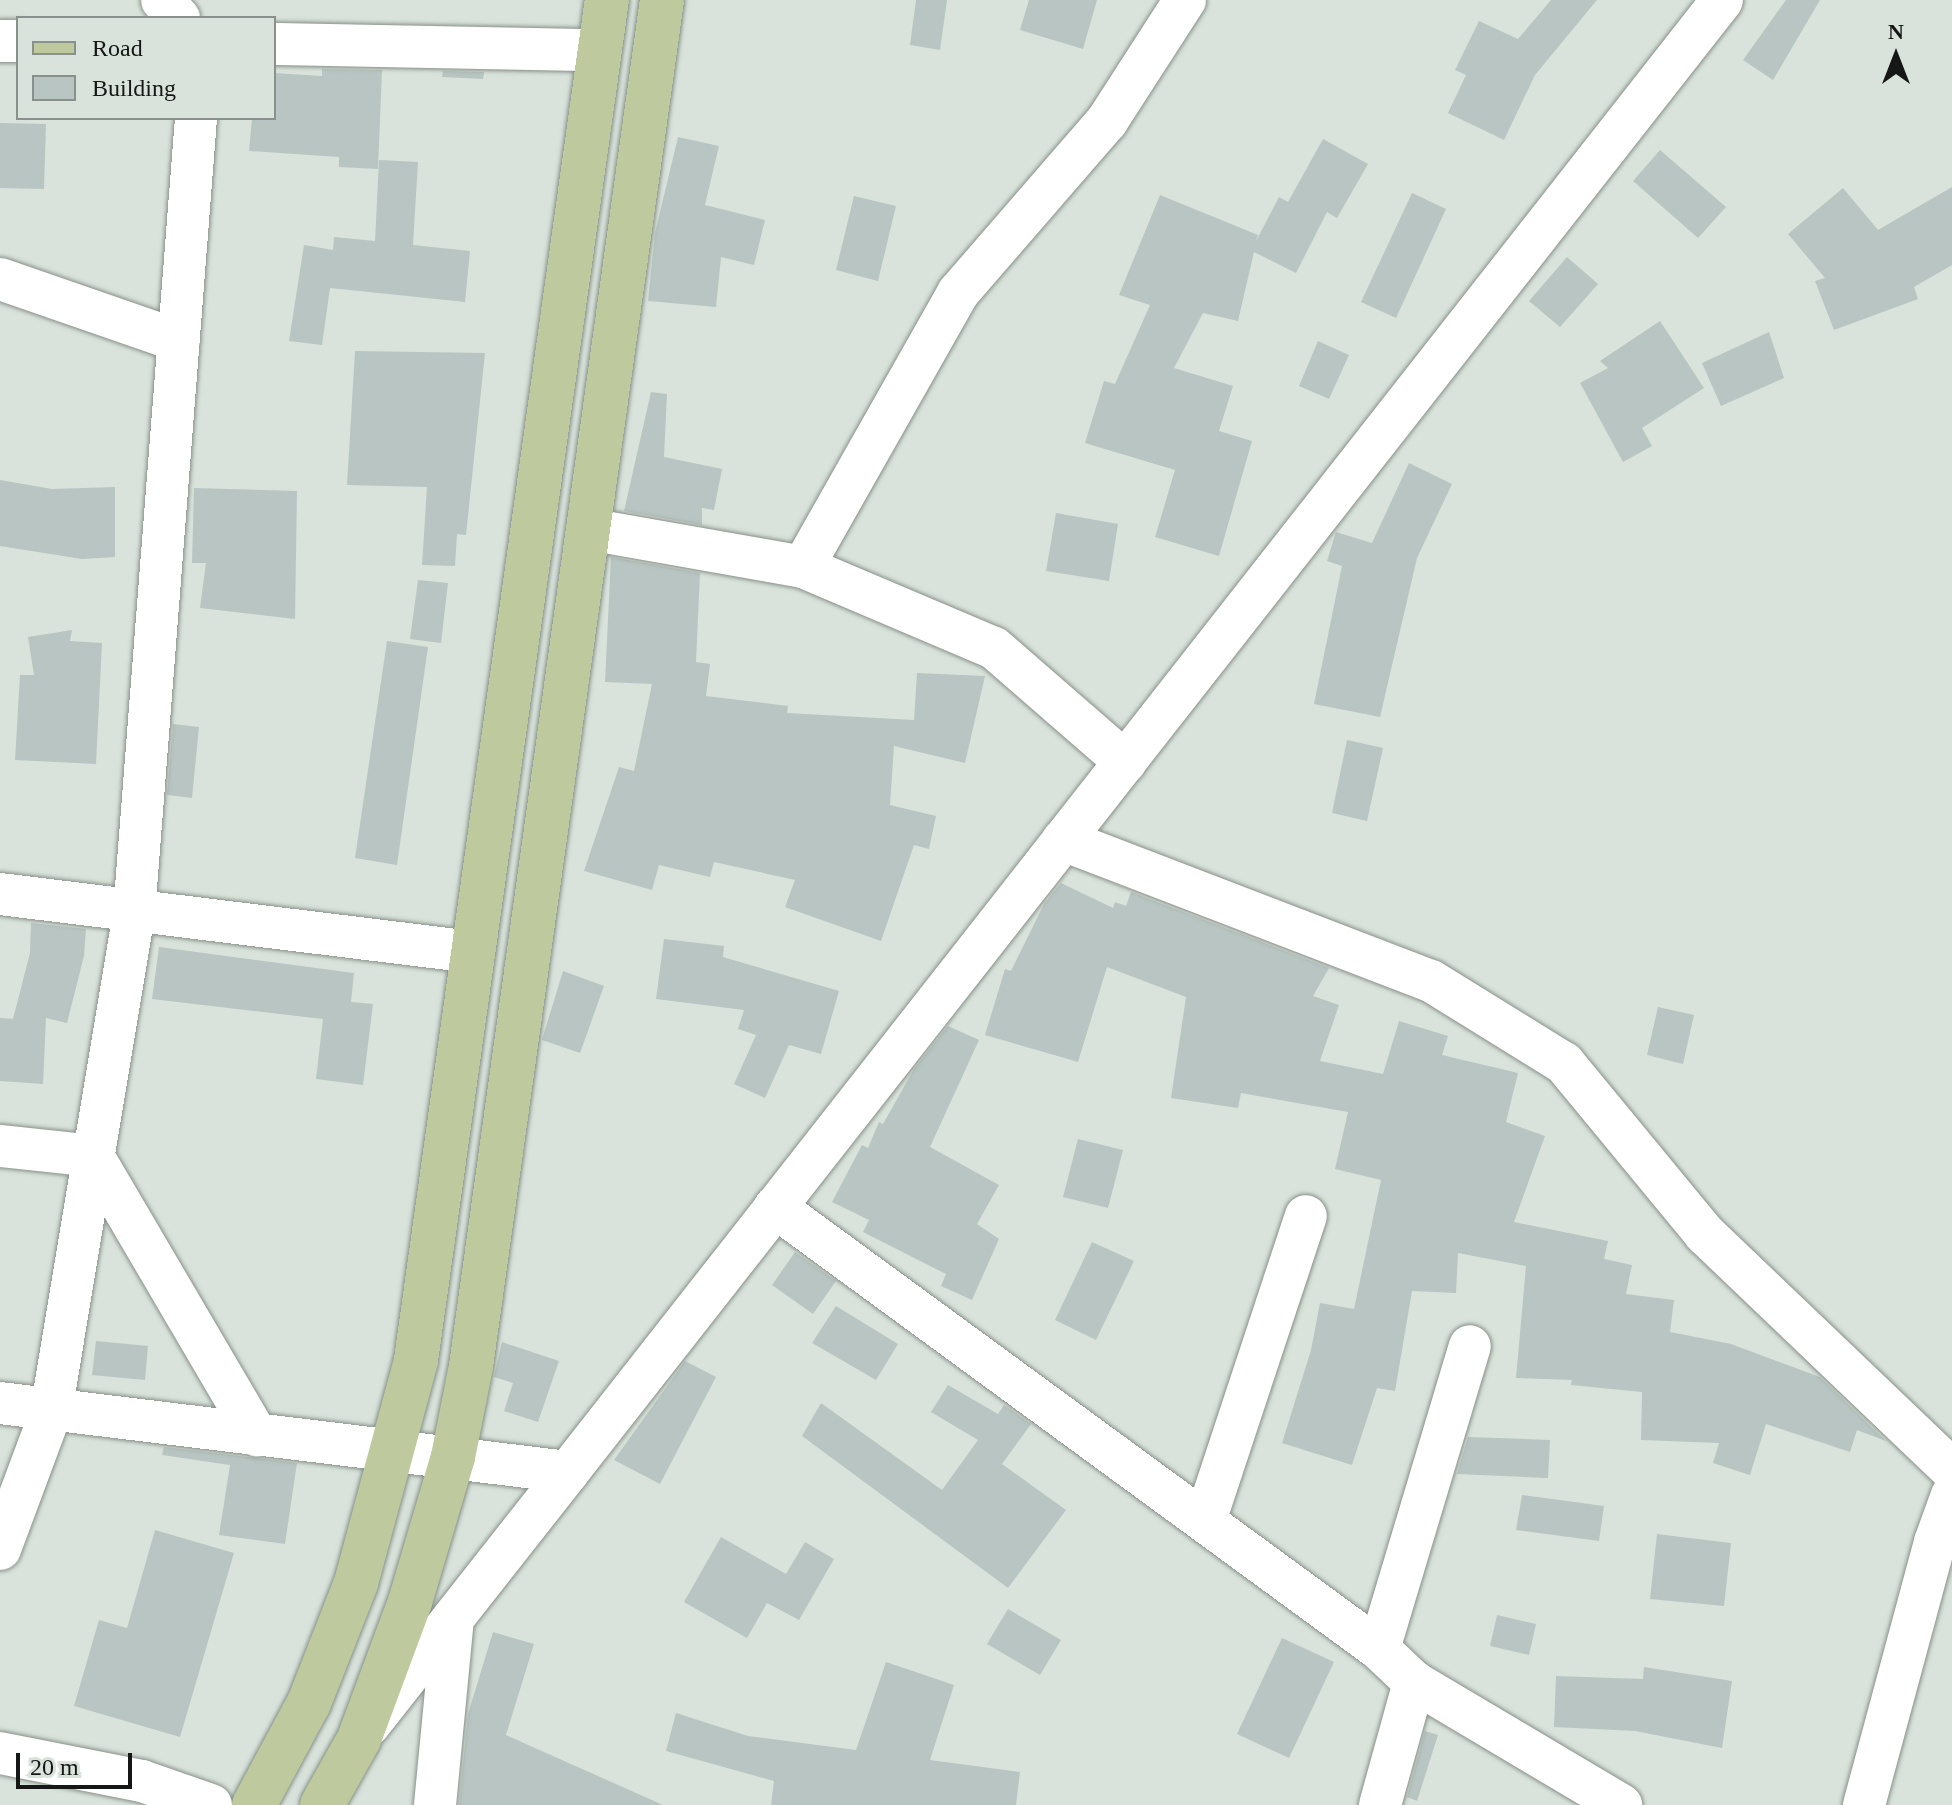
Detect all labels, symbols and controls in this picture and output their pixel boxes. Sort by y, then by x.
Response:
legend [16,16,276,120]
north arrow [1856,16,1936,96]
text: N [1888,19,1904,44]
text: Road [92,35,143,61]
text: Building [92,75,176,101]
scale bar [20,1737,136,1787]
text: 20 m [30,1754,79,1780]

